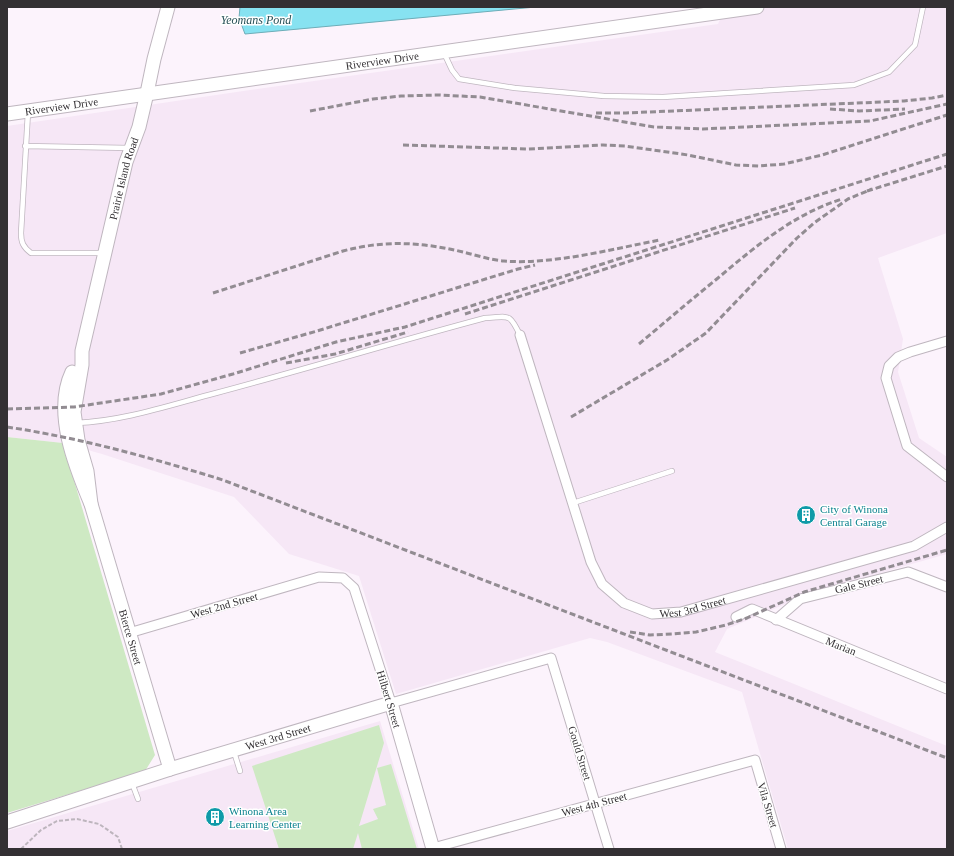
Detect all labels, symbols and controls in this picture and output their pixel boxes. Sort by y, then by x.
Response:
water label: Yeomans Pond [221,13,292,27]
street label: Riverview Drive [345,49,420,72]
street label: Riverview Drive [24,95,99,117]
street label: Prairie Island Road [107,135,141,221]
place label: City of Winona Central Garage [820,503,888,528]
building icon: City of Winona Central Garage [795,504,817,526]
street label: Gale Street [834,572,884,596]
street label: West 2nd Street [189,590,259,620]
street label: West 3rd Street [659,594,727,619]
street label: Bierce Street [117,608,145,666]
street label: Marian [824,634,858,658]
street label: Hilbert Street [375,669,403,729]
street label: West 3rd Street [244,721,312,752]
street label: Gould Street [566,725,594,781]
street label: Vila Street [755,781,781,829]
street label: West 4th Street [560,790,628,818]
place label: Winona Area Learning Center [229,805,301,830]
building icon: Winona Area Learning Center [204,806,226,828]

